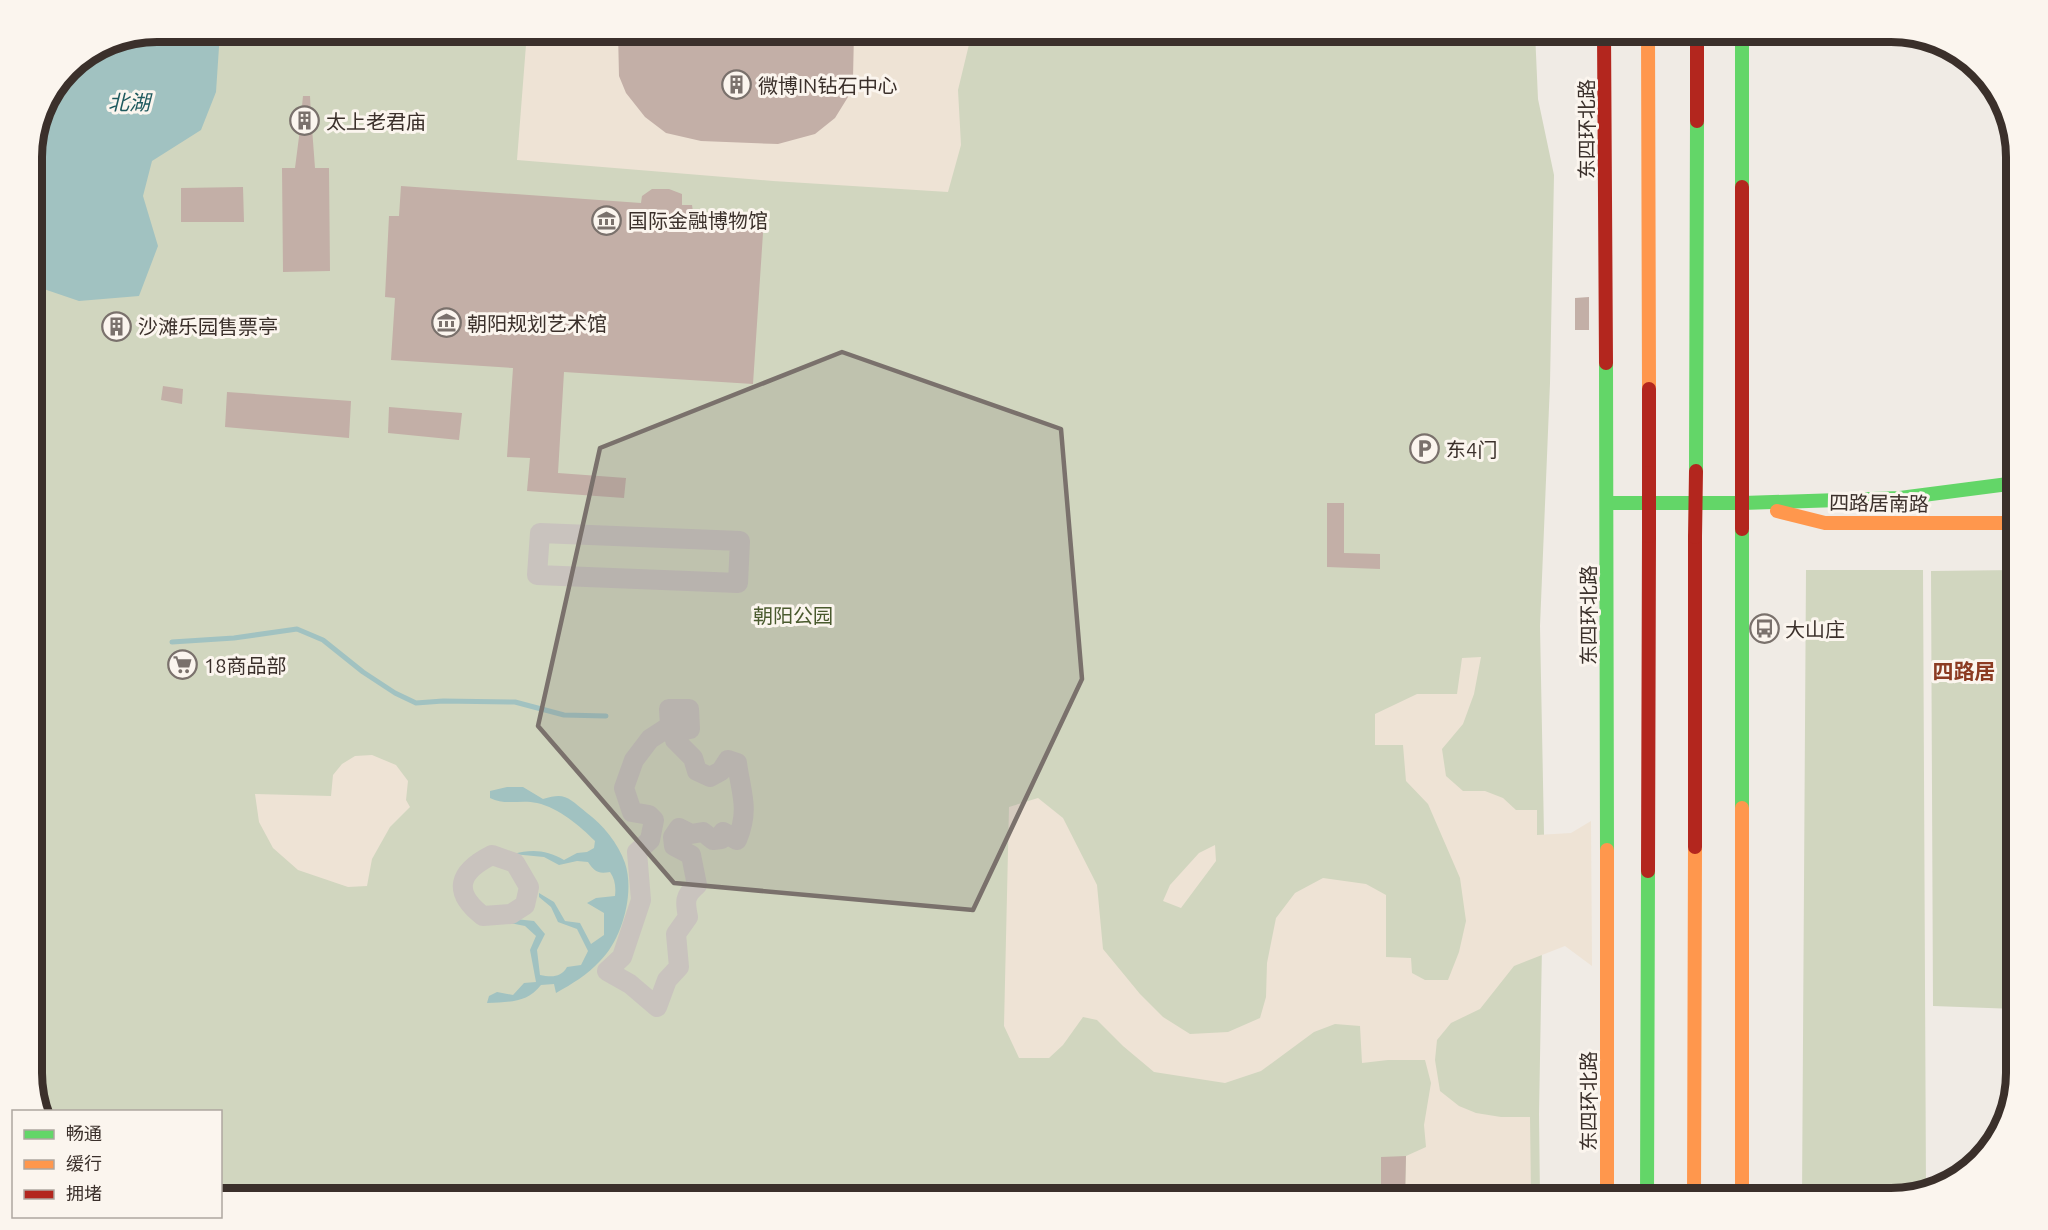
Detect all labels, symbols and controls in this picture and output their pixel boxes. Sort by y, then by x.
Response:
building icon: 微博IN钻石中心 [721,69,753,101]
place label: 微博IN钻石中心 [758,74,897,97]
street label: 东四环北路 [1575,79,1598,179]
water label: 北湖 [108,90,153,114]
building icon: 太上老君庙 [289,105,321,137]
place label: 太上老君庙 [326,110,426,133]
museum icon: 国际金融博物馆 [591,204,623,236]
place label: 国际金融博物馆 [628,209,768,232]
museum icon: 朝阳规划艺术馆 [430,307,462,339]
building icon: 沙滩乐园售票亭 [101,310,133,342]
place label: 朝阳规划艺术馆 [467,312,607,335]
place label: 沙滩乐园售票亭 [138,315,278,338]
parking icon: 东4门 [1409,433,1441,465]
place label: 东4门 [1446,438,1497,461]
street label: 四路居南路 [1829,491,1929,515]
street label: 东四环北路 [1577,565,1600,665]
park label: 朝阳公园 [753,604,833,627]
bus stop icon: 大山庄 [1748,613,1780,645]
place label: 大山庄 [1785,618,1845,641]
supermarket icon: 18商品部 [167,649,199,681]
place label: 18商品部 [204,654,287,677]
district label: 四路居 [1933,659,1996,683]
street label: 东四环北路 [1577,1051,1600,1151]
legend [12,1110,222,1218]
text: 畅通 [66,1123,102,1143]
text: 缓行 [66,1153,102,1173]
text: 拥堵 [66,1183,102,1203]

